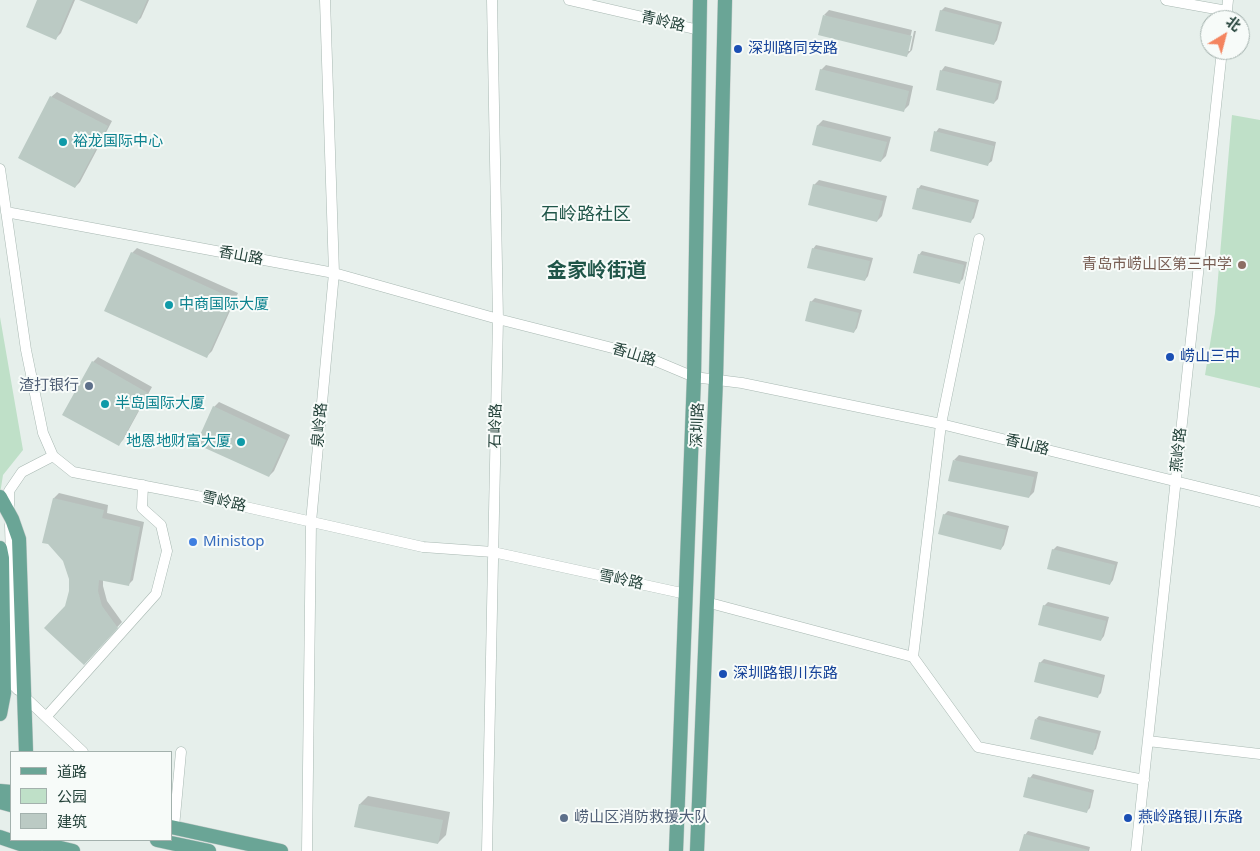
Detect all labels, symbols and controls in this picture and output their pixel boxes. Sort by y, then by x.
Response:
street label: 青岭路 [639,8,687,36]
north arrow [1200,10,1250,60]
text: 北 [1222,12,1245,35]
place label: 深圳路同安路 [748,40,838,58]
marker: 深圳路同安路 [732,43,744,55]
place label: 裕龙国际中心 [73,133,163,151]
marker: 裕龙国际中心 [57,136,69,148]
district label: 石岭路社区 [541,204,631,226]
street label: 香山路 [217,243,265,269]
place label: 青岛市崂山区第三中学 [1082,256,1232,274]
district label: 金家岭街道 [547,259,647,283]
marker: 青岛市崂山区第三中学 [1236,259,1248,271]
place label: 中商国际大厦 [179,296,269,314]
marker: 中商国际大厦 [163,299,175,311]
street label: 香山路 [610,340,658,370]
place label: 崂山三中 [1180,348,1240,366]
marker: 崂山三中 [1164,351,1176,363]
place label: 渣打银行 [19,377,79,395]
marker: 渣打银行 [83,380,95,392]
place label: 半岛国际大厦 [115,395,205,413]
marker: 半岛国际大厦 [99,398,111,410]
street label: 泉岭路 [309,402,331,448]
street label: 深圳路 [688,402,708,448]
street label: 石岭路 [487,403,505,449]
street label: 燕岭路 [1168,427,1190,473]
street label: 香山路 [1003,431,1051,459]
place label: 地恩地财富大厦 [126,433,231,451]
marker: 地恩地财富大厦 [235,436,247,448]
street label: 雪岭路 [200,488,248,516]
place label: Ministop [203,533,265,551]
marker: Ministop [187,536,199,548]
street label: 雪岭路 [597,567,645,593]
place label: 深圳路银川东路 [733,665,838,683]
marker: 深圳路银川东路 [717,668,729,680]
legend [10,751,172,841]
text: 道路 [57,761,87,781]
text: 公园 [57,786,87,806]
place label: 崂山区消防救援大队 [574,809,709,827]
place label: 燕岭路银川东路 [1138,809,1243,827]
text: 建筑 [57,811,87,831]
marker: 崂山区消防救援大队 [558,812,570,824]
marker: 燕岭路银川东路 [1122,812,1134,824]

